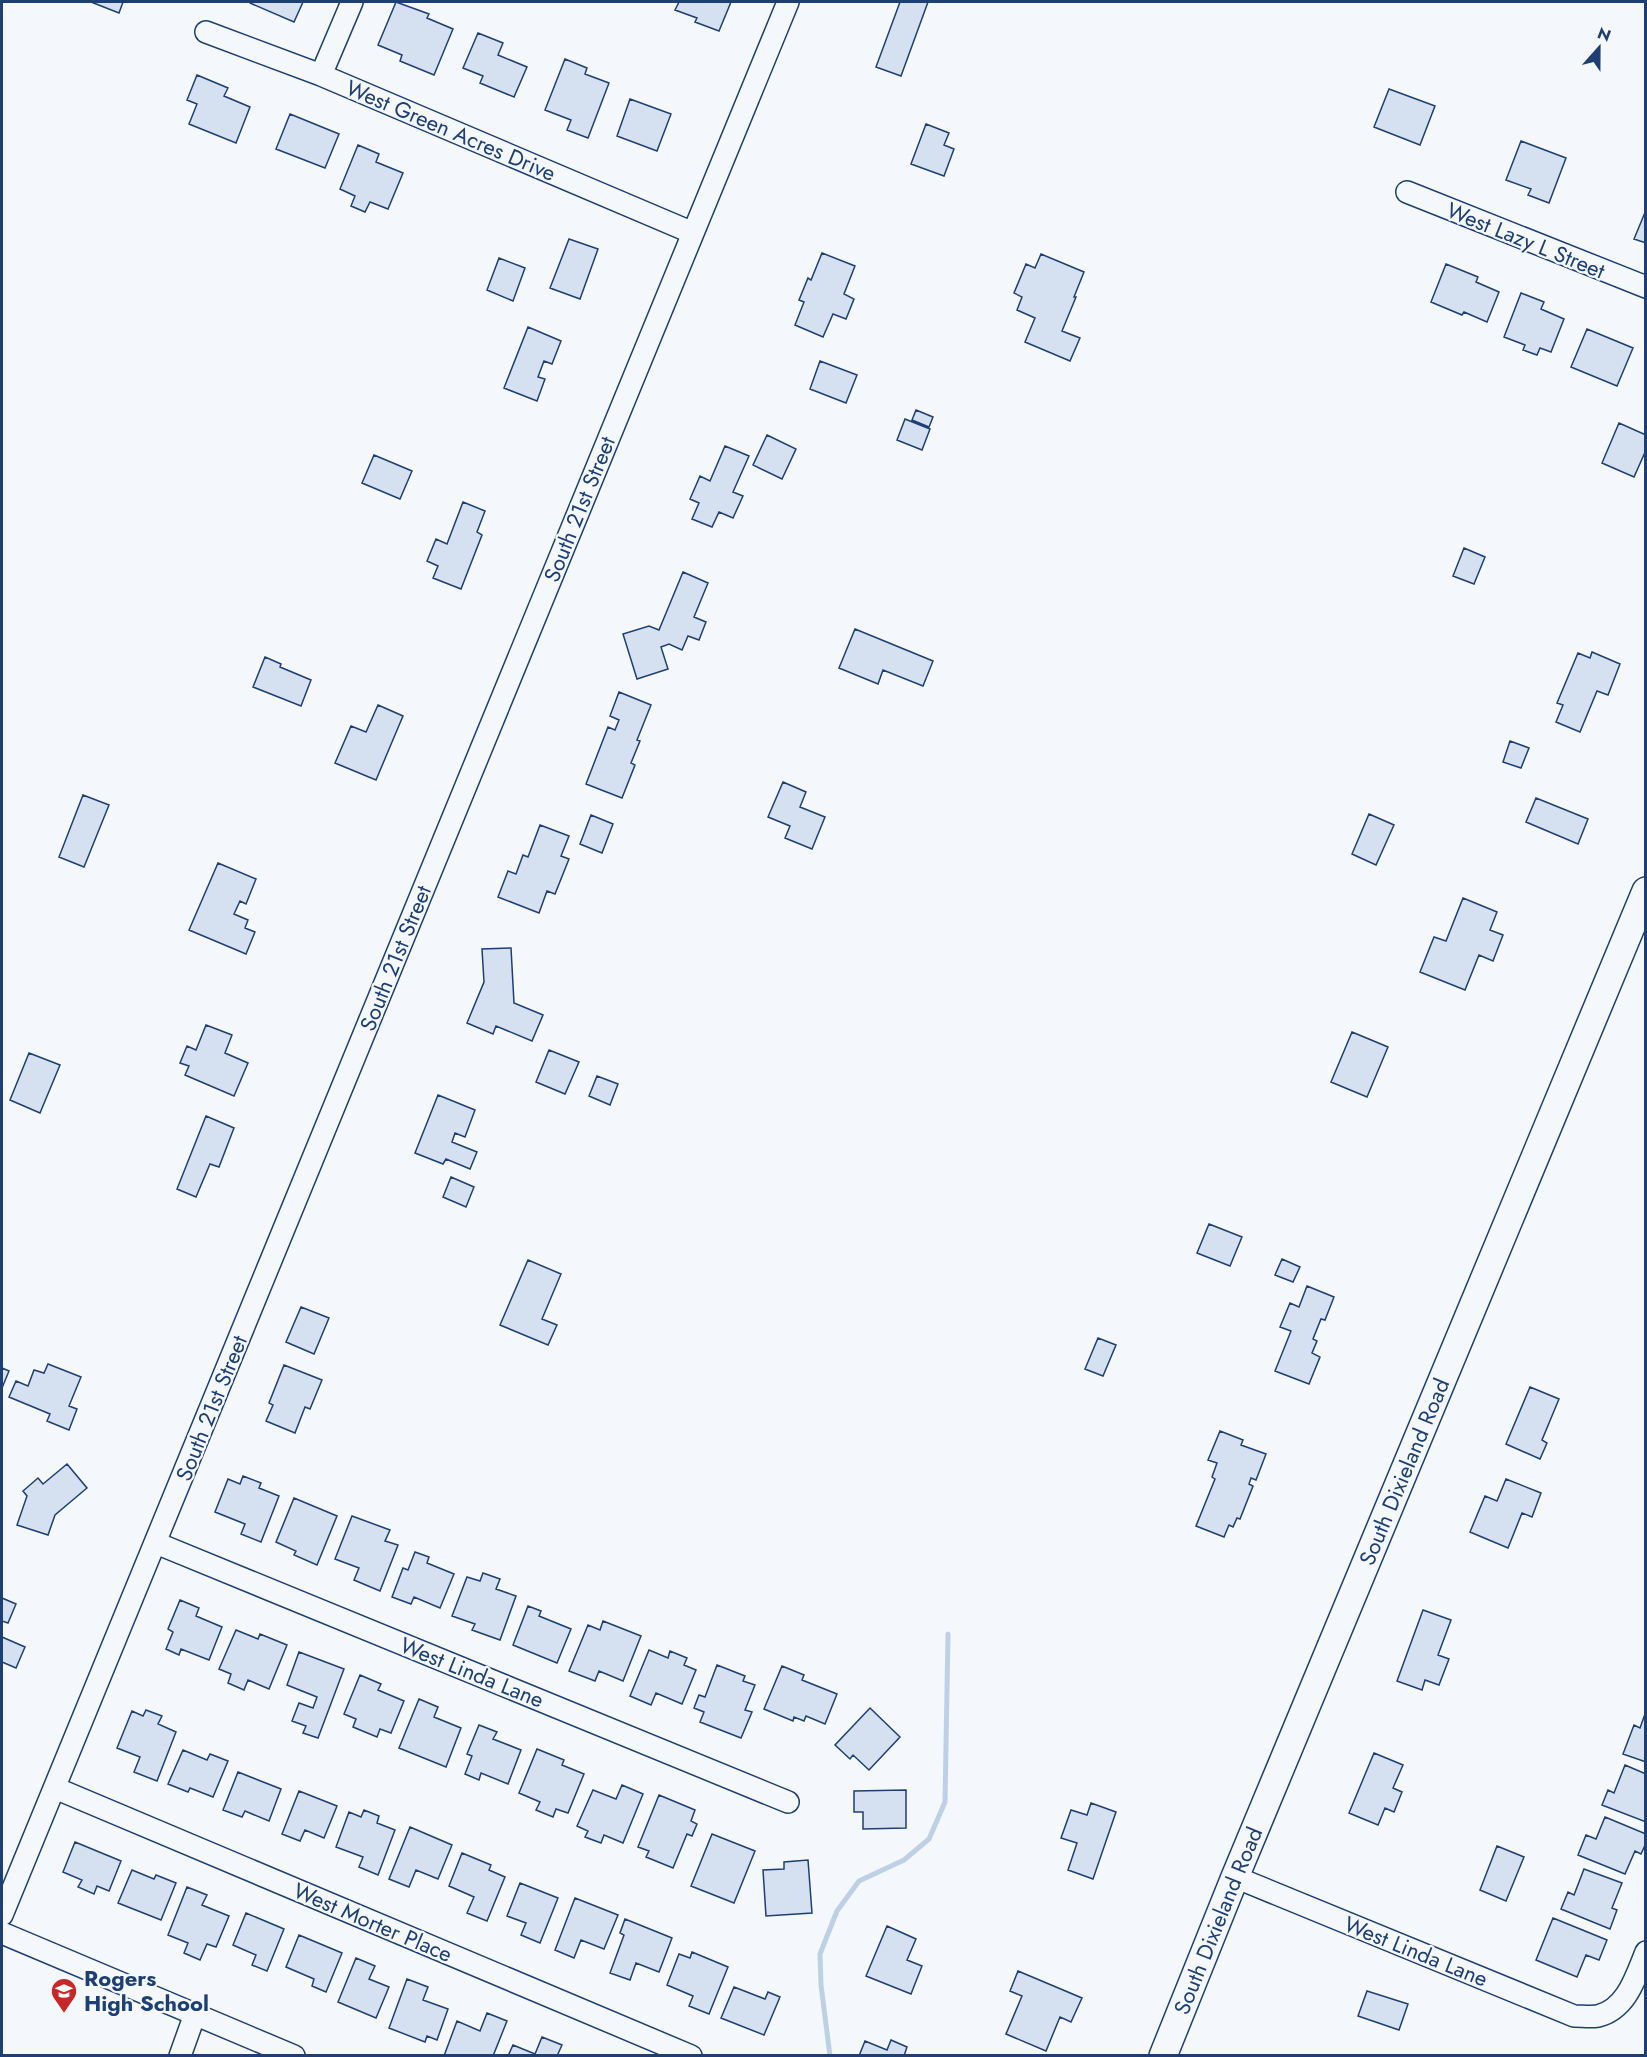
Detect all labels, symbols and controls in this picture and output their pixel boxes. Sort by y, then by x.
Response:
north arrow [1569,18,1629,78]
text: N [1594,21,1614,47]
street label: West Green Acres Drive [341,71,561,189]
street label: West Lazy L Street [1442,194,1611,287]
street label: South 21st Street [535,431,623,587]
street label: South 21st Street [351,880,439,1036]
street label: South 21st Street [167,1330,255,1486]
street label: South Dixieland Road [1351,1373,1457,1570]
street label: West Linda Lane [395,1629,549,1715]
street label: South Dixieland Road [1165,1822,1270,2019]
street label: West Morter Place [289,1874,457,1970]
street label: West Linda Lane [1339,1908,1493,1994]
place label: Rogers High School [84,1962,209,2019]
school or university icon: Rogers High School [49,1976,79,2014]

